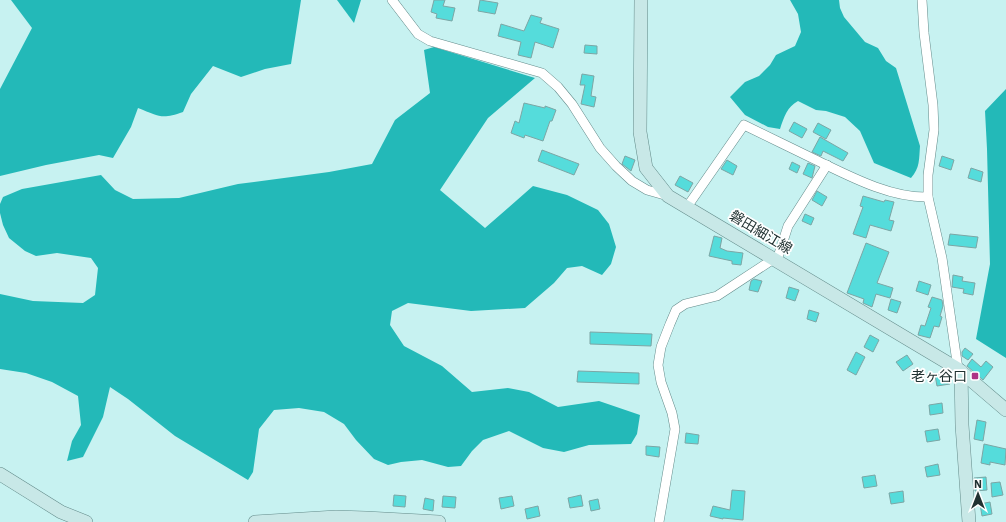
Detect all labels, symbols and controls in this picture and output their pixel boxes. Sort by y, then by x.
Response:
street label: 磐田細江線 [726,206,796,258]
place label: 老ヶ谷口 [911,367,967,385]
marker: 老ヶ谷口 [970,371,980,381]
north arrow [958,474,998,514]
text: N [974,477,982,491]

